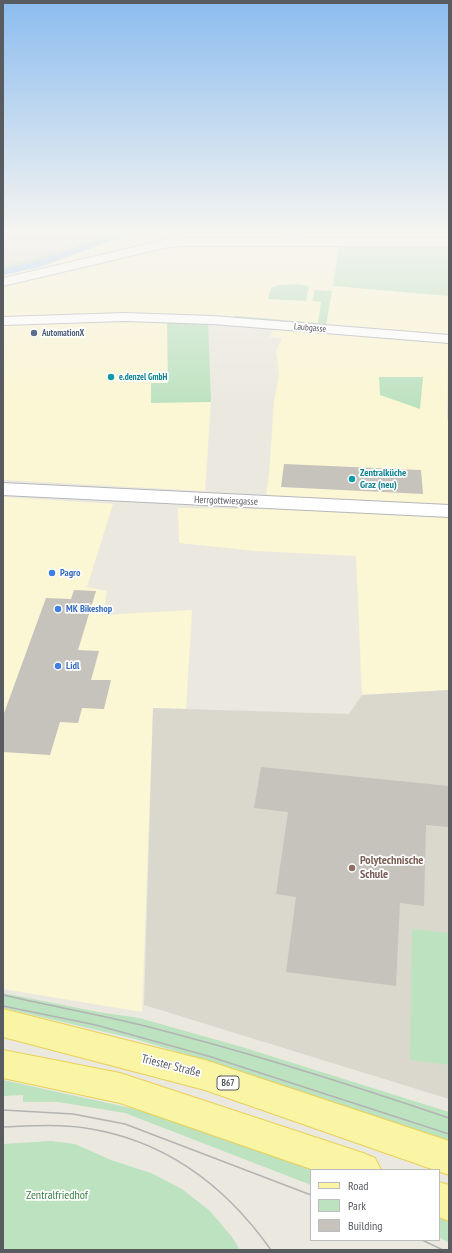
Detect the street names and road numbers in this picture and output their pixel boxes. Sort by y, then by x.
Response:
street label: Laubgasse [293,321,327,335]
street label: Herrgottwiesgasse [194,494,258,508]
street label: Triester Straße [140,1052,202,1080]
road number: B67 [217,1076,239,1090]

